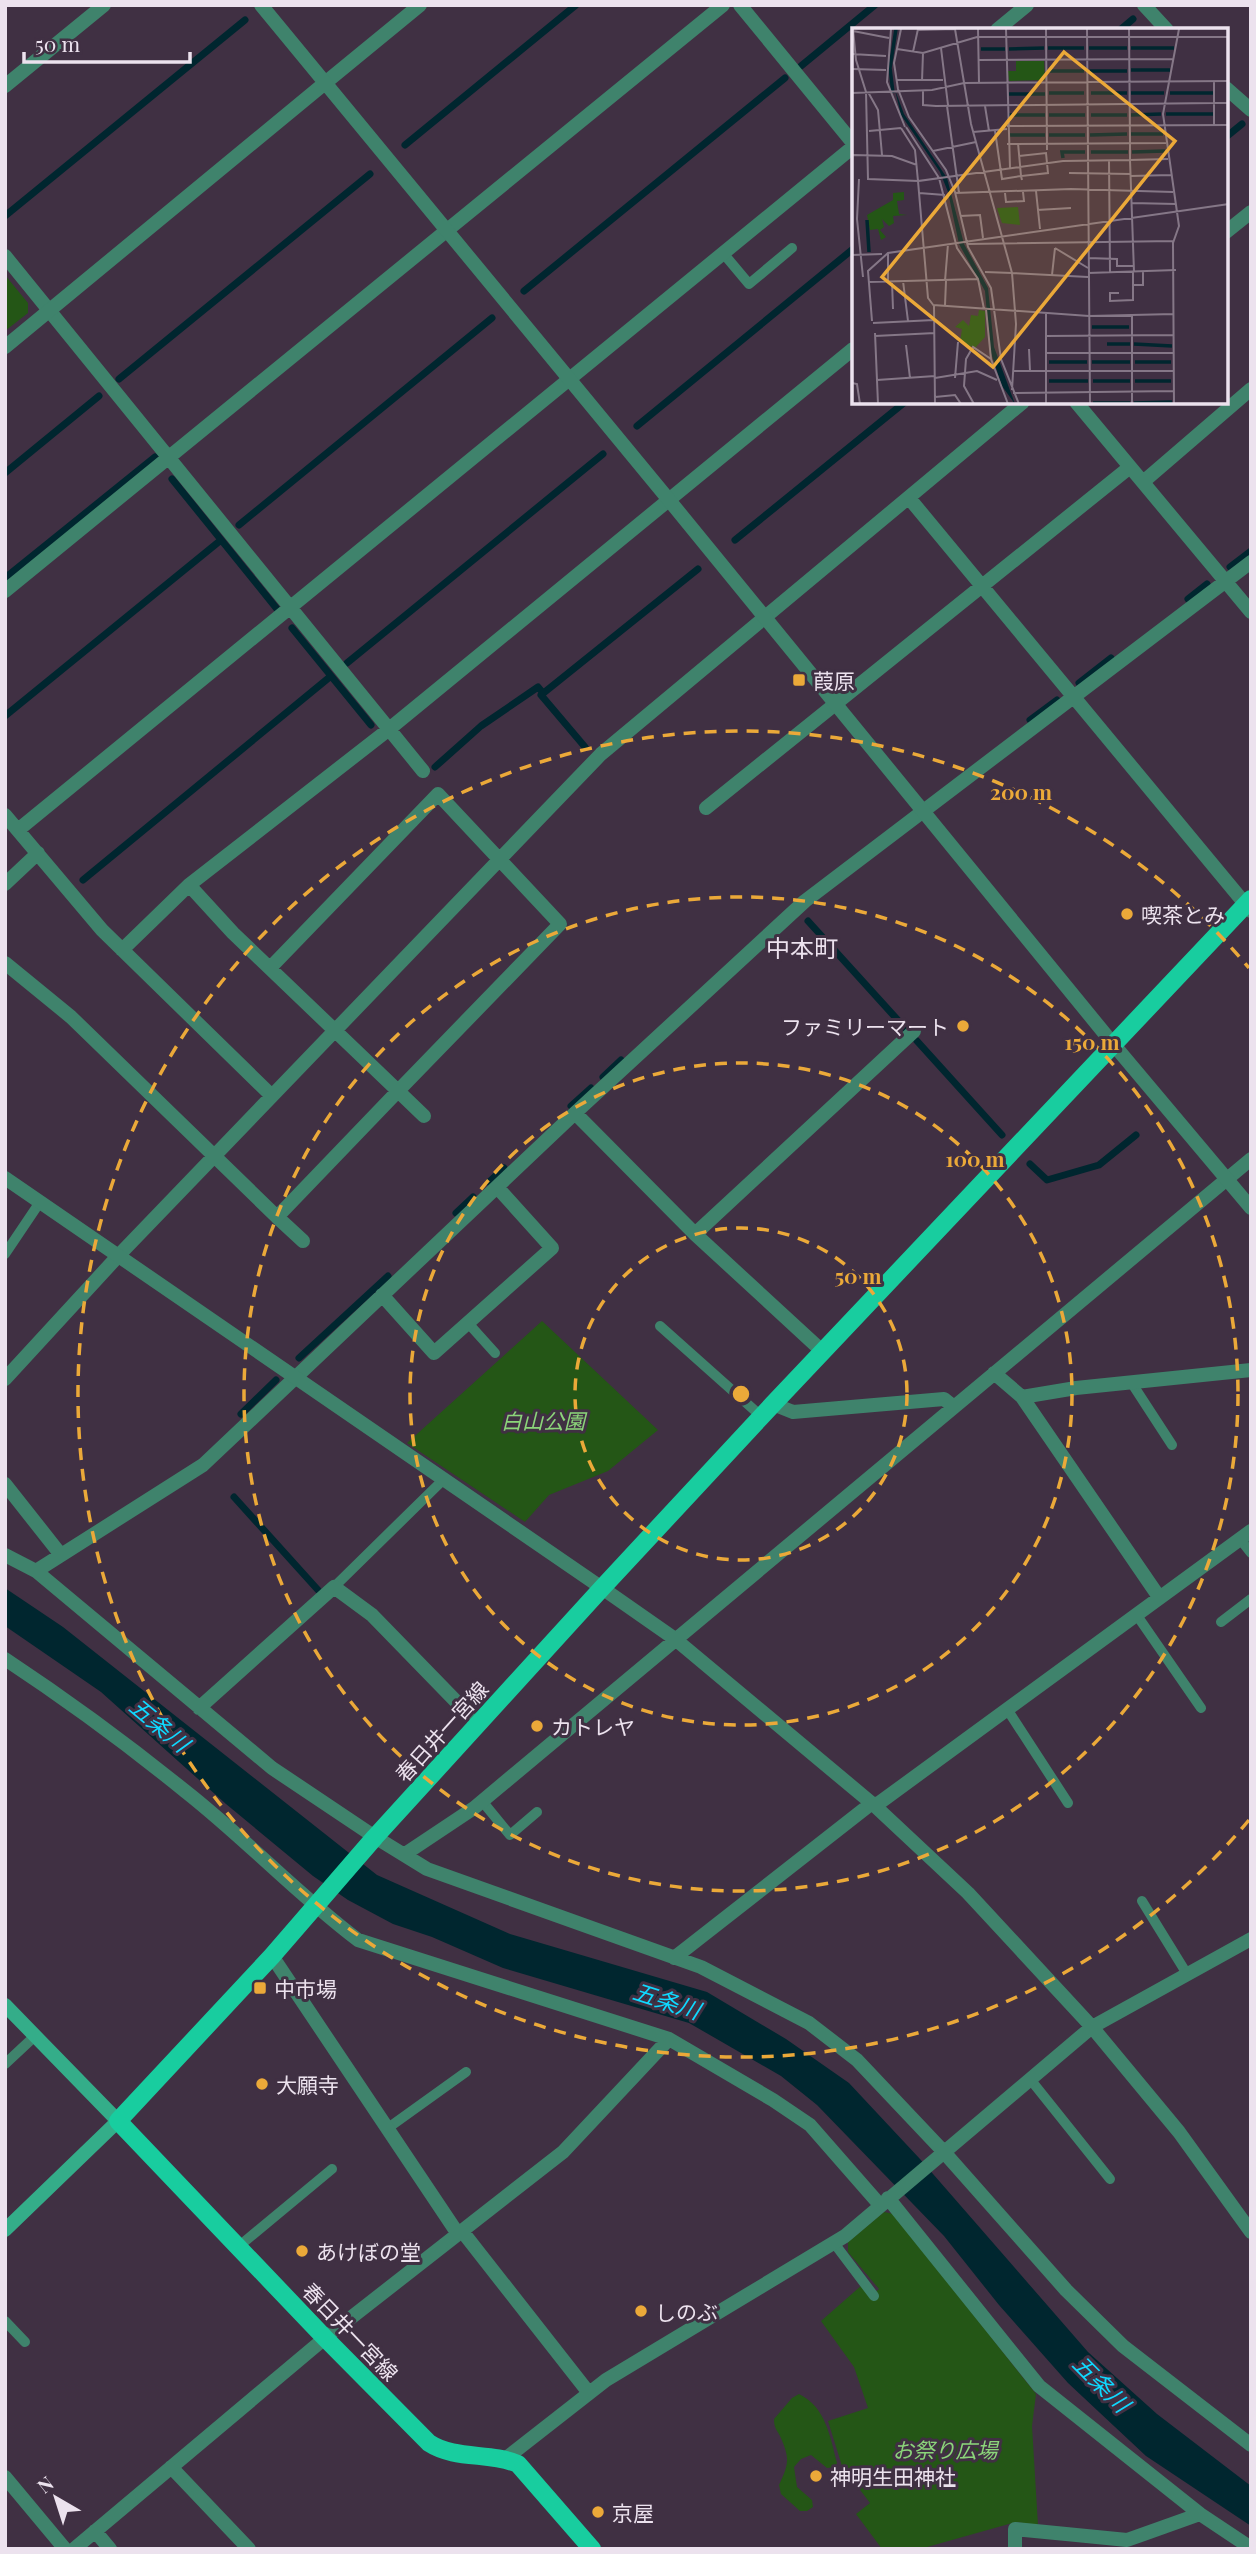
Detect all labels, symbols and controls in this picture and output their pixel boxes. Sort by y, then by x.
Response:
scale bar [24,21,191,65]
inset map [852,28,1228,404]
text: 50 m [35,29,81,57]
place label: 葭原 [813,666,855,694]
marker: 葭原 [791,672,807,688]
text: 200 m [990,777,1052,805]
place label: 喫茶とみ [1141,900,1225,928]
marker: 喫茶とみ [1119,906,1135,922]
district label: 中本町 [766,931,838,963]
place label: ファミリーマート [781,1012,949,1040]
marker: ファミリーマート [955,1018,971,1034]
text: 150 m [1065,1027,1119,1055]
text: 100 m [945,1144,1005,1172]
text: 50 m [834,1261,882,1289]
centre of rings [729,1382,753,1406]
park label: 白山公園 [501,1406,588,1434]
street label: 春日井一宮線 [388,1675,494,1787]
water label: 五条川 [124,1690,199,1760]
place label: カトレヤ [551,1712,635,1740]
marker: カトレヤ [529,1718,545,1734]
place label: 中市場 [274,1974,337,2002]
water label: 五条川 [629,1975,707,2026]
marker: 中市場 [252,1980,268,1996]
place label: 大願寺 [276,2070,339,2098]
marker: 大願寺 [254,2076,270,2092]
place label: あけぼの堂 [316,2237,421,2265]
marker: あけぼの堂 [294,2243,310,2259]
street label: 春日井一宮線 [297,2276,405,2386]
place label: しのぶ [655,2297,718,2325]
marker: しのぶ [633,2303,649,2319]
water label: 五条川 [1067,2348,1139,2420]
park label: お祭り広場 [893,2435,999,2463]
place label: 神明生田神社 [830,2462,956,2490]
north arrow [21,2463,91,2533]
marker: 神明生田神社 [808,2468,824,2484]
text: N [31,2469,58,2498]
place label: 京屋 [612,2498,654,2526]
marker: 京屋 [590,2504,606,2520]

